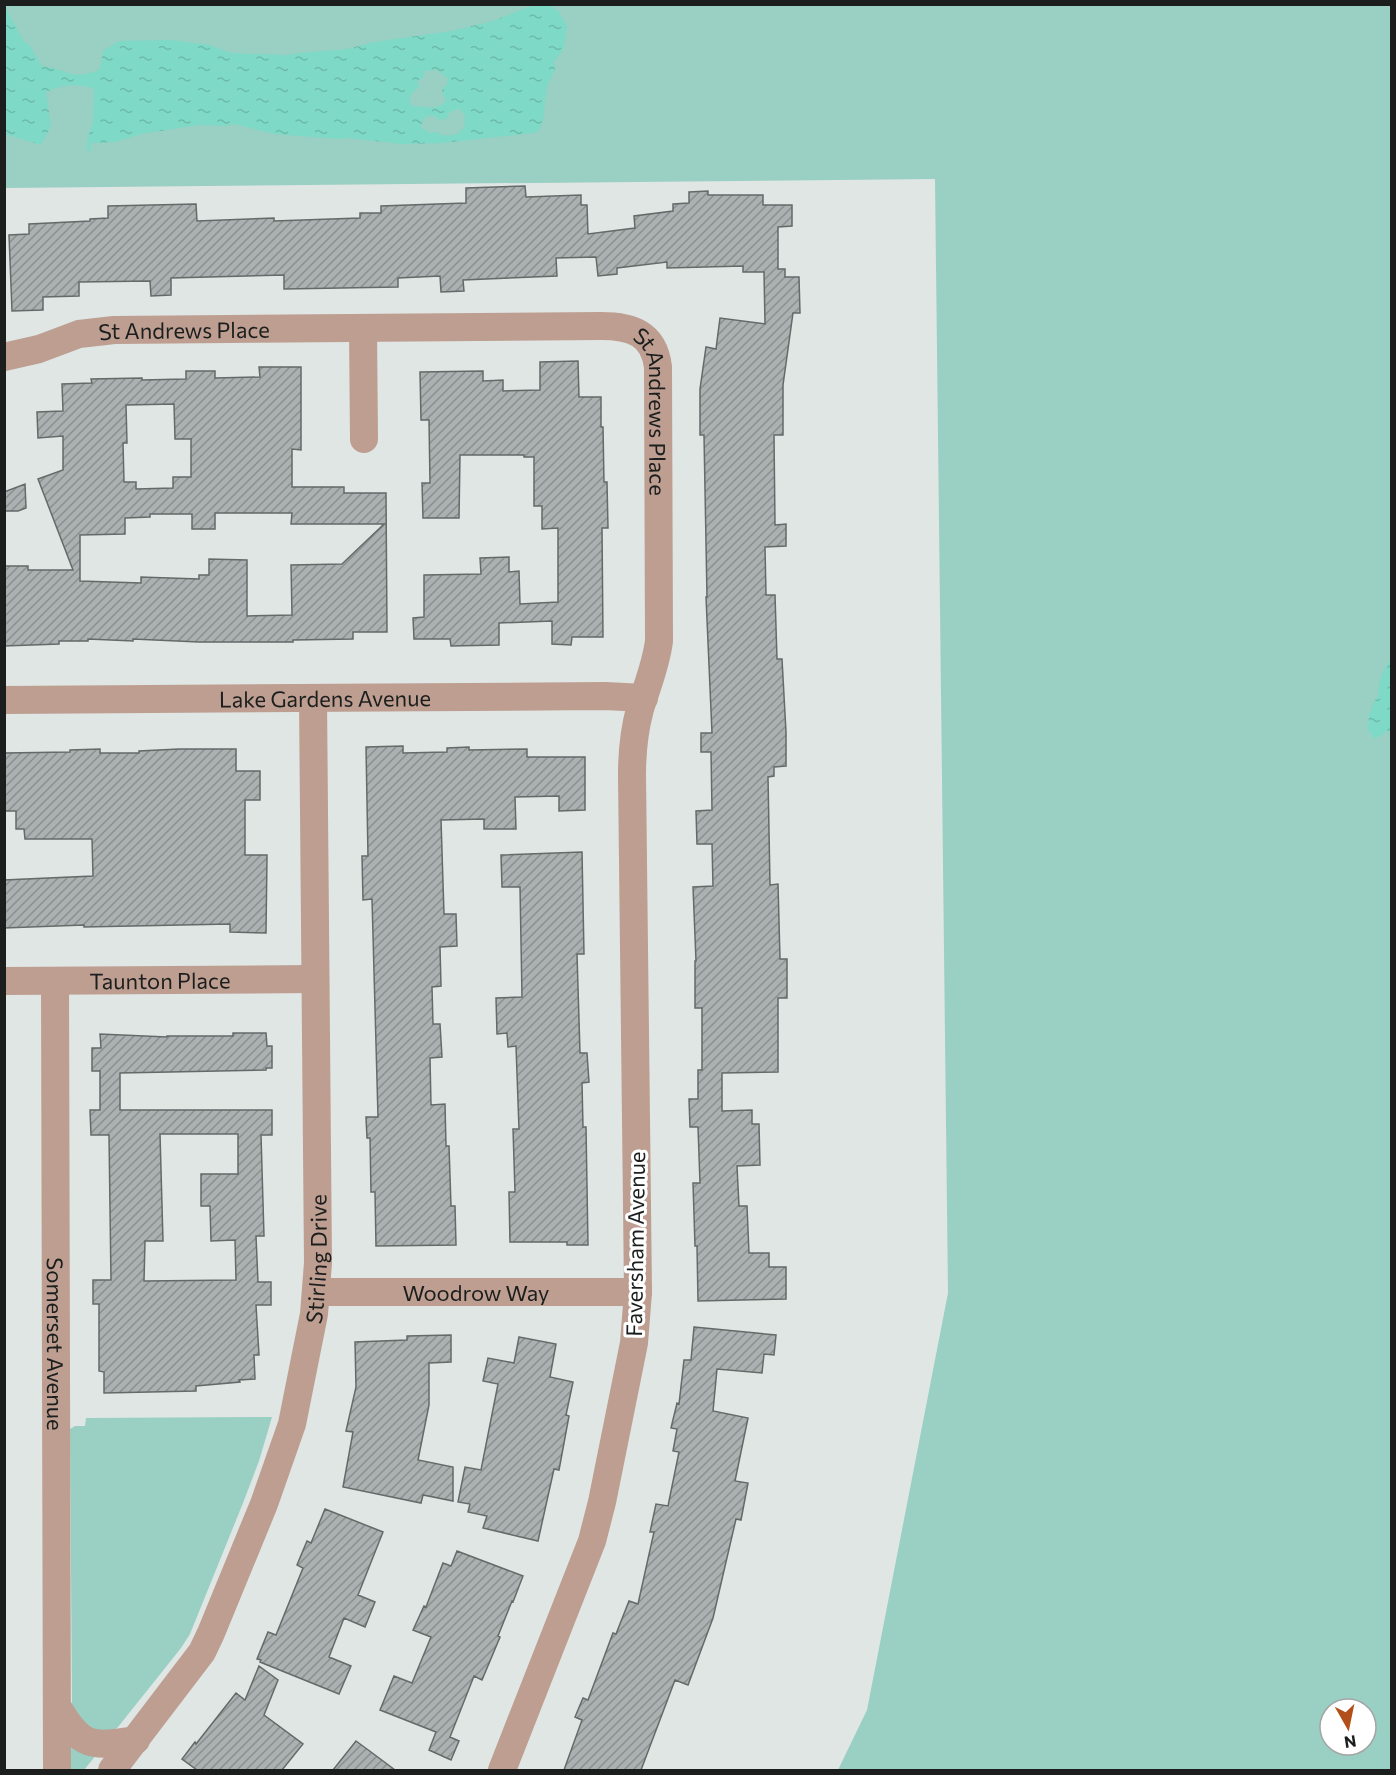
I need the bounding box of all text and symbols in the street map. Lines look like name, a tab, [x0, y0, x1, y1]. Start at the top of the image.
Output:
street label: St Andrews Place	[97, 315, 270, 345]
street label: St Andrews Place	[629, 321, 672, 496]
street label: Lake Gardens Avenue	[219, 684, 431, 712]
street label: Taunton Place	[89, 966, 231, 994]
street label: Faversham Avenue	[620, 1151, 650, 1337]
street label: Stirling Drive	[299, 1194, 332, 1326]
street label: Somerset Avenue	[42, 1257, 70, 1431]
street label: Woodrow Way	[403, 1279, 549, 1306]
north arrow	[1318, 1697, 1378, 1757]
text: N	[1343, 1732, 1358, 1753]

